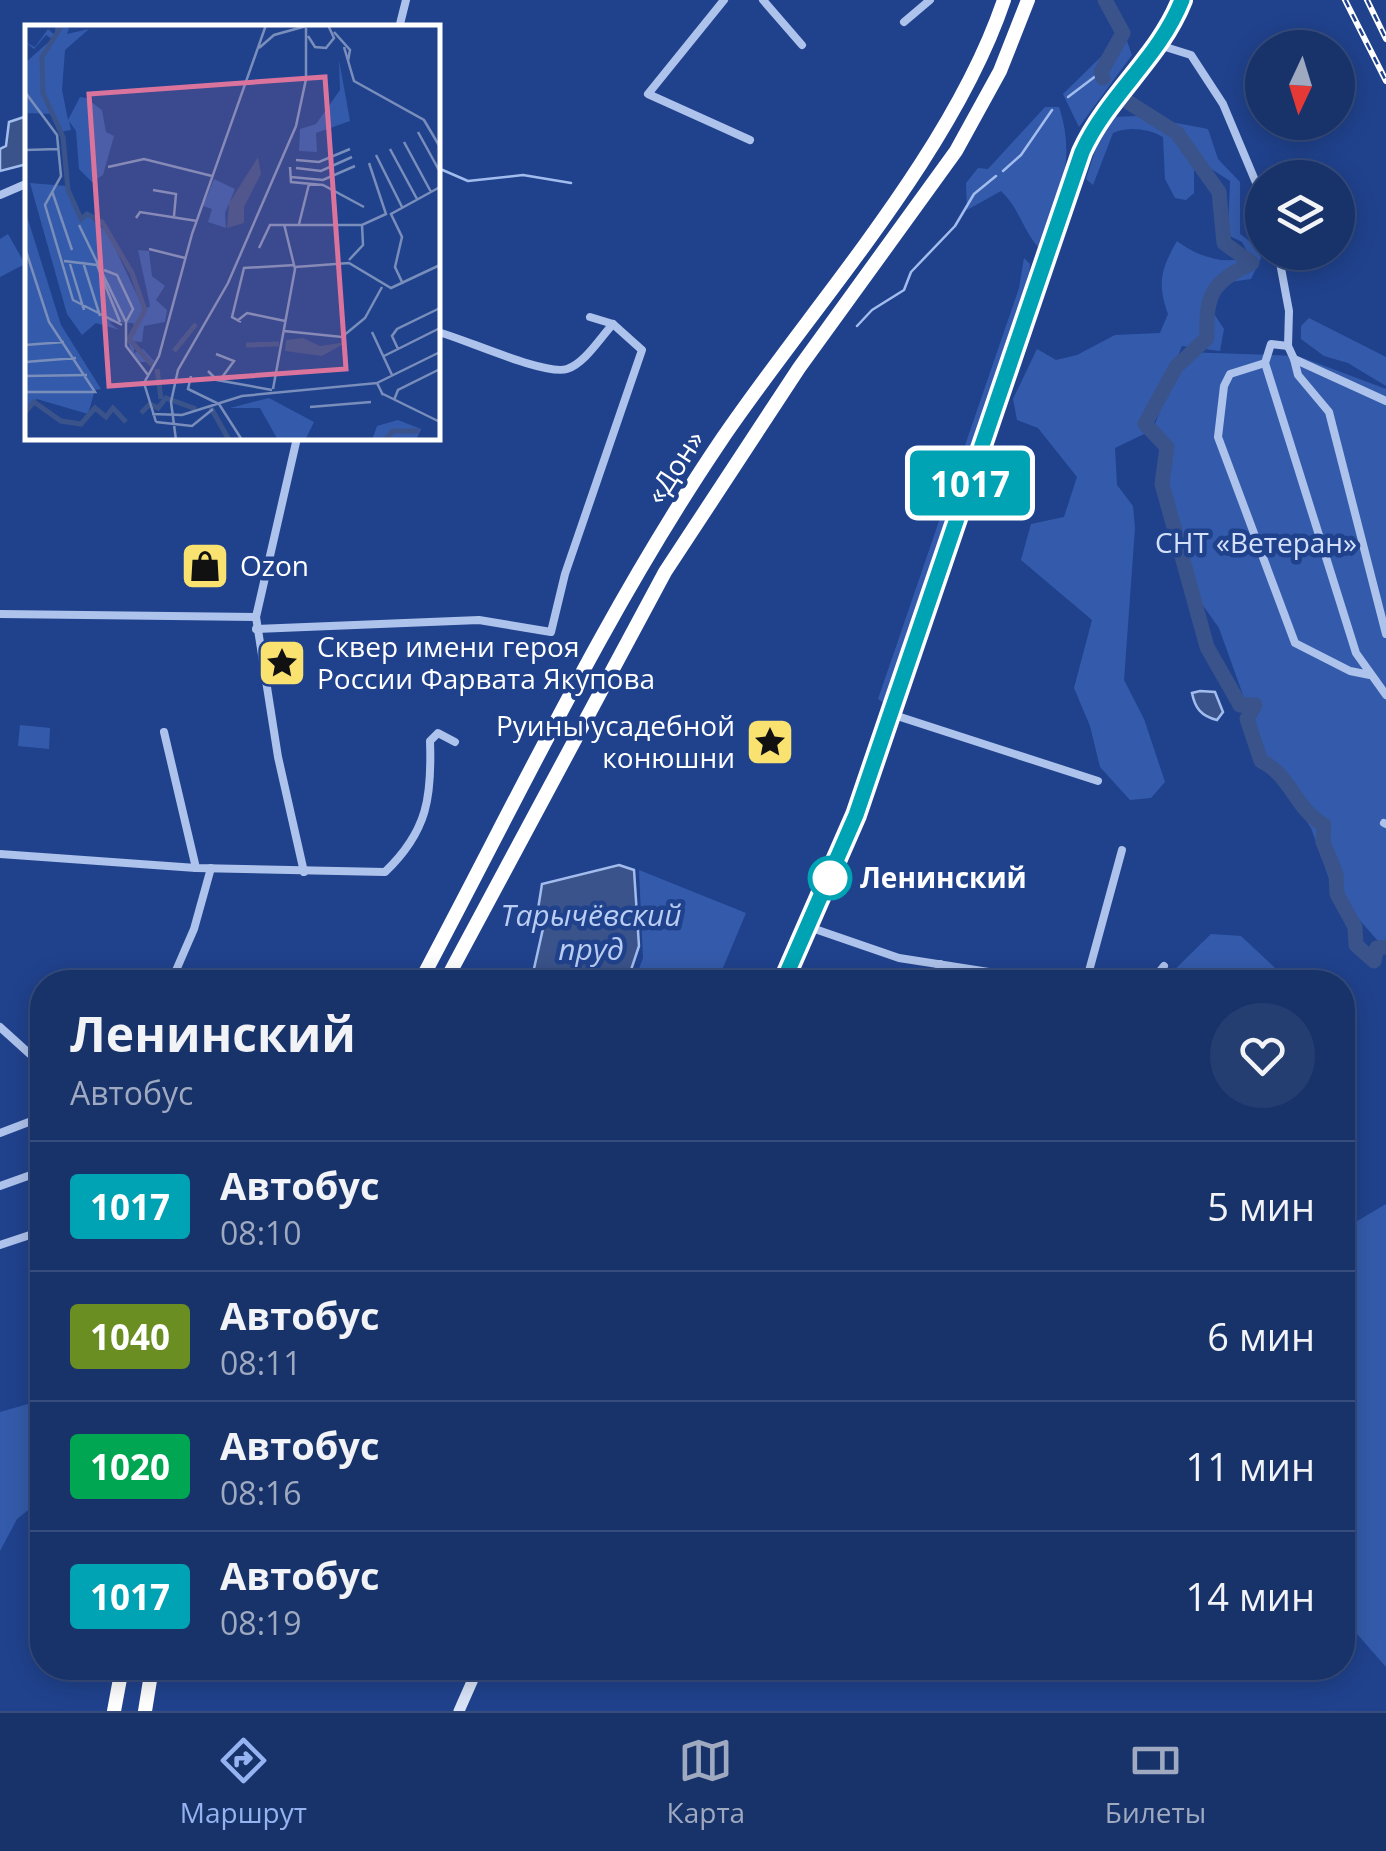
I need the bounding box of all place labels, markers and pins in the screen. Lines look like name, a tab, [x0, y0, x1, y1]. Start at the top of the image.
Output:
shop icon: Ozon	[179, 540, 231, 592]
place label: Ozon	[240, 546, 309, 584]
place label: Сквер имени героя России Фарвата Якупова	[317, 627, 655, 697]
place icon: Сквер имени героя России Фарвата Якупова	[256, 637, 308, 689]
place label: Руины усадебной конюшни	[496, 706, 735, 776]
place icon: Руины усадебной конюшни	[744, 716, 796, 768]
marker: Ленинский	[809, 857, 851, 899]
place label: Ленинский	[860, 858, 1027, 896]

